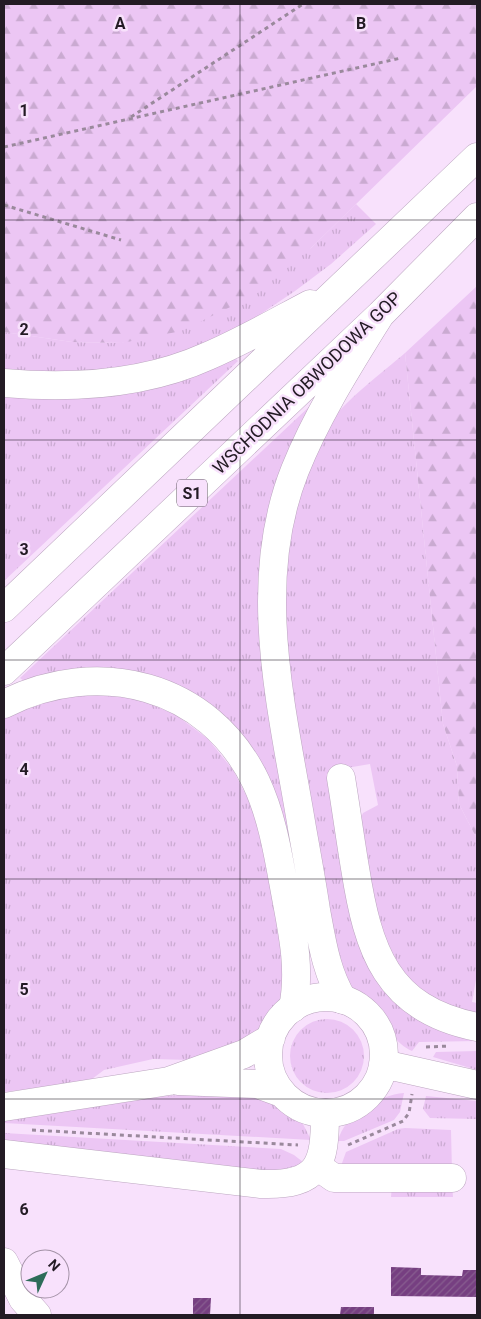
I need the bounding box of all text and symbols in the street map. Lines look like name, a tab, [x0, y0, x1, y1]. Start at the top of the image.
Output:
text: A	[115, 14, 126, 33]
text: B	[356, 14, 366, 33]
text: 1	[19, 101, 29, 120]
street label: WSCHODNIA OBWODOWA GOP	[208, 287, 405, 478]
text: 2	[19, 320, 29, 339]
road number: S1	[177, 479, 207, 506]
text: 3	[19, 540, 29, 559]
text: 4	[19, 760, 29, 779]
text: 5	[19, 980, 29, 999]
text: 6	[19, 1200, 29, 1219]
north arrow	[20, 1249, 70, 1299]
text: N	[45, 1256, 64, 1274]

